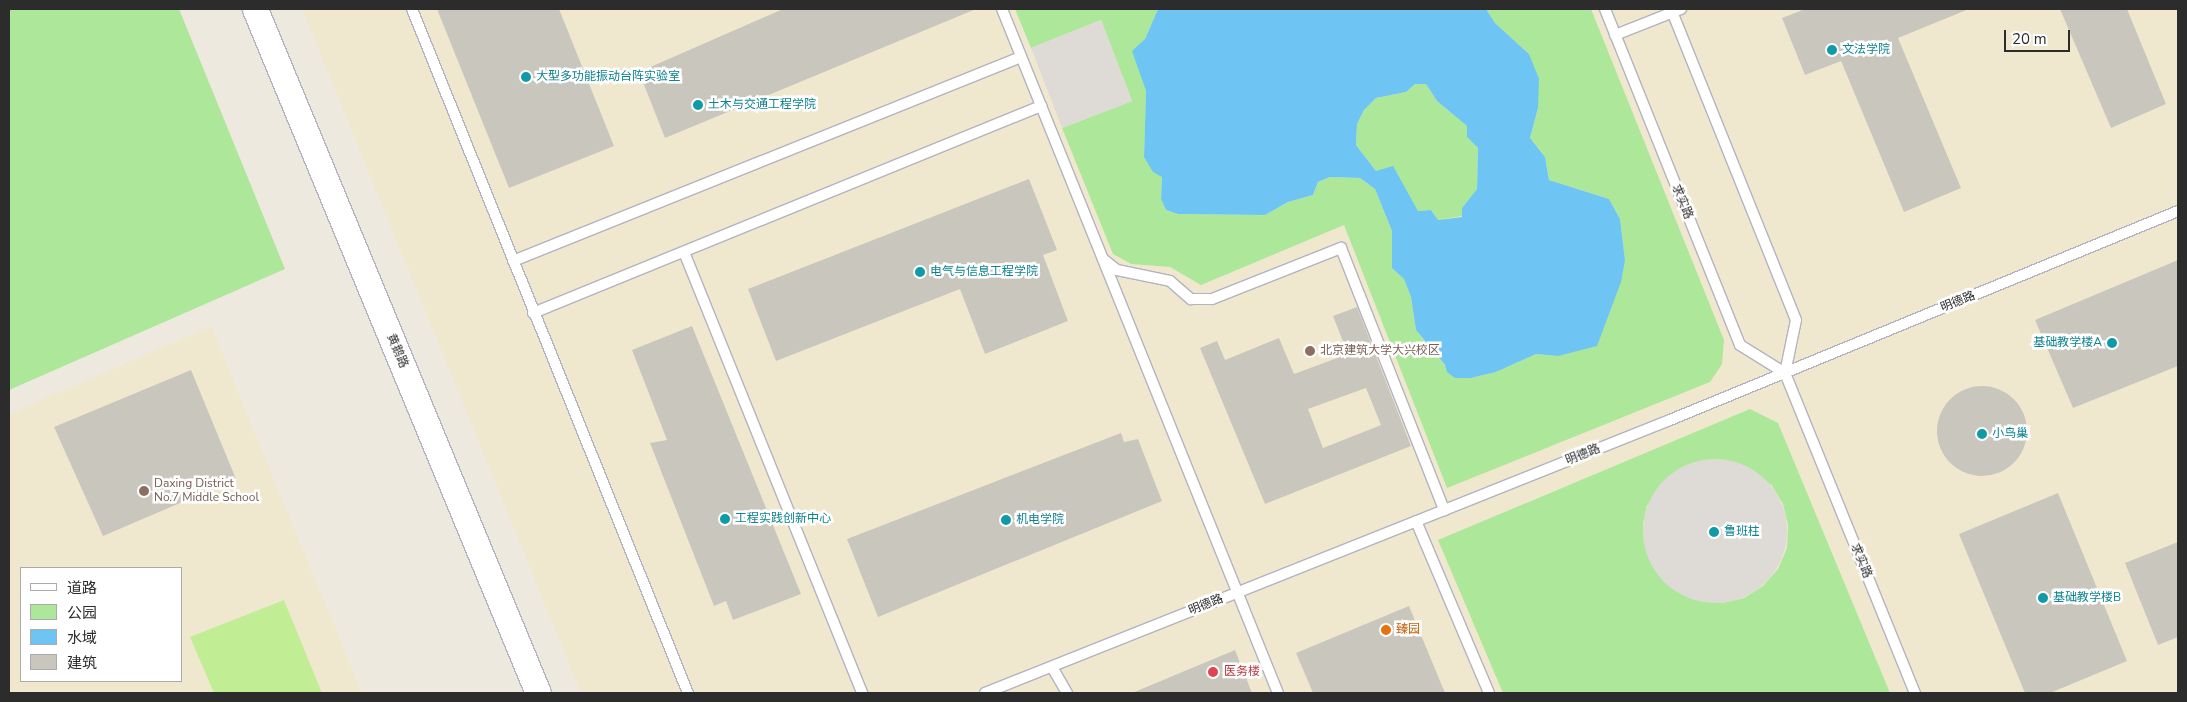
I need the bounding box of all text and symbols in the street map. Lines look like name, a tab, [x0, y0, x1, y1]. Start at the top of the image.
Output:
scale bar	[2007, 20, 2073, 52]
text: 20 m	[2012, 29, 2047, 49]
place label: 文法学院	[1842, 43, 1890, 57]
marker: 文法学院	[1826, 44, 1838, 56]
place label: 大型多功能振动台阵实验室	[536, 70, 680, 84]
marker: 大型多功能振动台阵实验室	[520, 71, 532, 83]
place label: 土木与交通工程学院	[708, 98, 816, 112]
marker: 土木与交通工程学院	[692, 99, 704, 111]
street label: 求实路	[1669, 183, 1695, 221]
place label: 电气与信息工程学院	[930, 265, 1038, 279]
marker: 电气与信息工程学院	[914, 266, 926, 278]
street label: 明德路	[1939, 289, 1977, 315]
street label: 黄鹅路	[383, 332, 411, 370]
place label: 基础教学楼A	[2033, 336, 2102, 350]
marker: 基础教学楼A	[2106, 337, 2118, 349]
place label: 北京建筑大学大兴校区	[1320, 344, 1440, 358]
marker: 北京建筑大学大兴校区	[1304, 345, 1316, 357]
place label: 小鸟巢	[1992, 427, 2028, 441]
marker: 小鸟巢	[1976, 428, 1988, 440]
street label: 明德路	[1564, 442, 1602, 468]
place label: Daxing District No.7 Middle School	[154, 477, 259, 505]
marker: Daxing District No.7 Middle School	[138, 485, 150, 497]
place label: 工程实践创新中心	[735, 512, 831, 526]
marker: 工程实践创新中心	[719, 513, 731, 525]
place label: 机电学院	[1016, 513, 1064, 527]
marker: 机电学院	[1000, 514, 1012, 526]
place label: 鲁班柱	[1724, 525, 1760, 539]
marker: 鲁班柱	[1708, 526, 1720, 538]
street label: 求实路	[1848, 542, 1874, 580]
legend	[20, 567, 182, 682]
text: 道路	[67, 578, 97, 598]
place label: 基础教学楼B	[2053, 591, 2121, 605]
street label: 明德路	[1187, 592, 1225, 618]
marker: 基础教学楼B	[2037, 592, 2049, 604]
text: 公园	[67, 603, 97, 623]
place label: 臻园	[1396, 623, 1420, 637]
marker: 臻园	[1380, 624, 1392, 636]
text: 水域	[67, 628, 97, 648]
text: 建筑	[67, 653, 97, 673]
marker: 医务楼	[1206, 665, 1220, 679]
place label: 医务楼	[1224, 665, 1260, 679]

